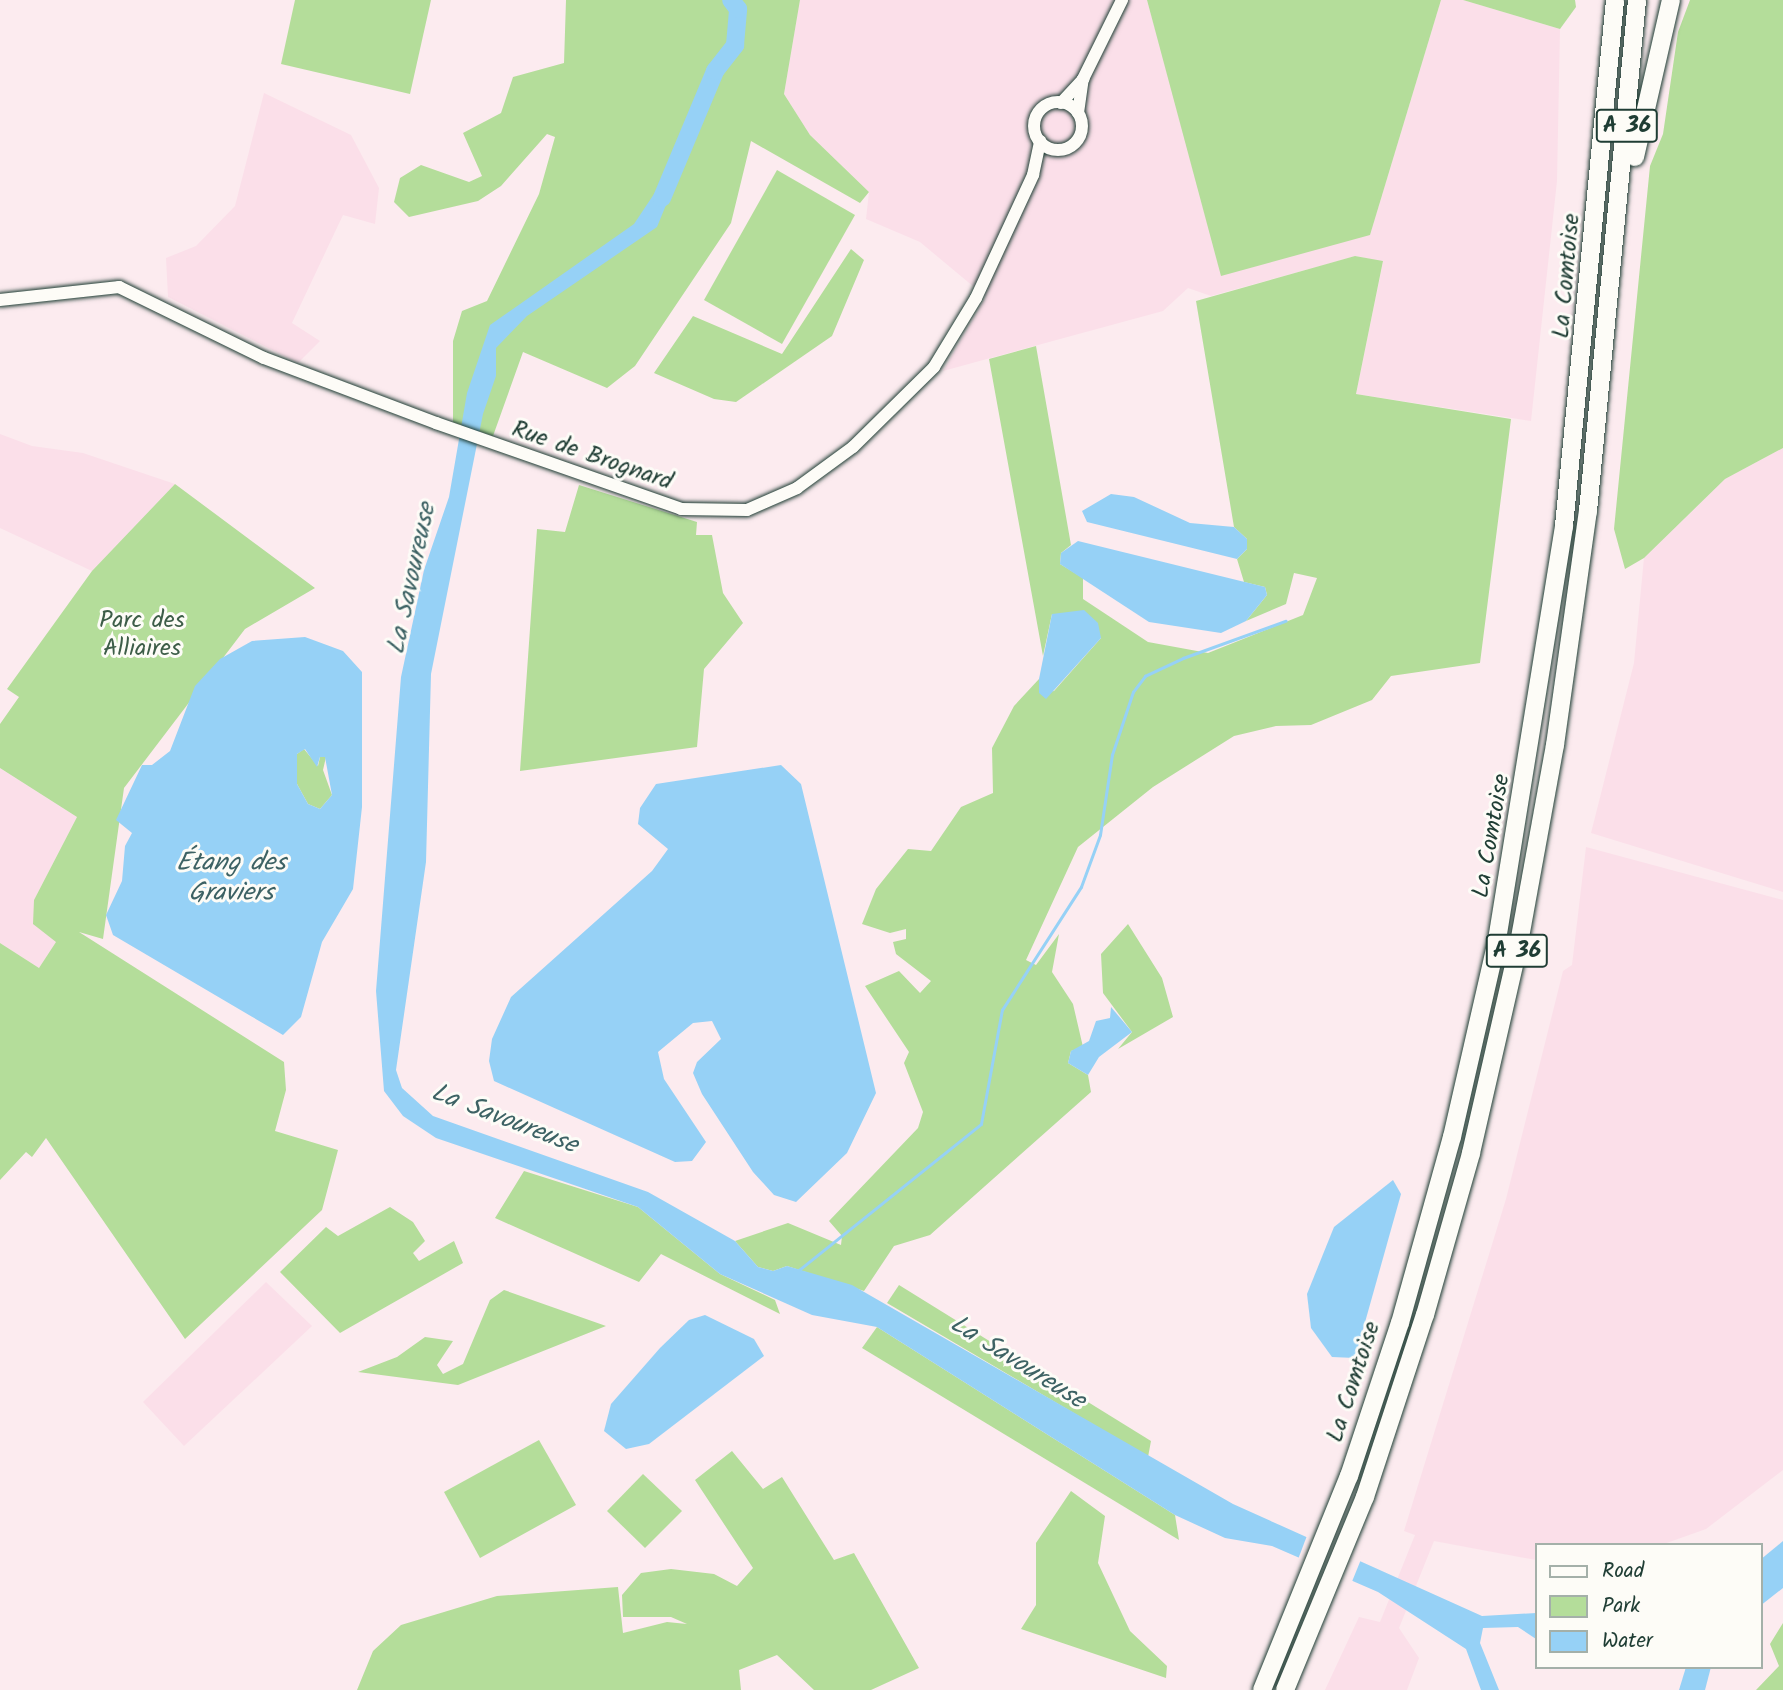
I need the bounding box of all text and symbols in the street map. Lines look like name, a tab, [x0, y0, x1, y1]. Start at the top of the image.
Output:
road number: A 36	[1596, 106, 1658, 146]
street label: La Comtoise	[1547, 212, 1587, 340]
street label: Rue de Brognard	[508, 415, 676, 497]
water label: La Savoureuse	[382, 501, 444, 657]
park label: Parc des Alliaires	[99, 607, 185, 663]
street label: La Comtoise	[1467, 772, 1517, 900]
water label: Étang des Graviers	[176, 848, 286, 910]
road number: A 36	[1486, 932, 1548, 970]
water label: La Savoureuse	[427, 1078, 581, 1162]
water label: La Savoureuse	[944, 1309, 1090, 1417]
street label: La Comtoise	[1321, 1318, 1387, 1446]
legend	[1534, 1543, 1762, 1669]
text: Road	[1602, 1555, 1644, 1588]
text: Park	[1602, 1590, 1640, 1623]
text: Water	[1602, 1625, 1653, 1658]

